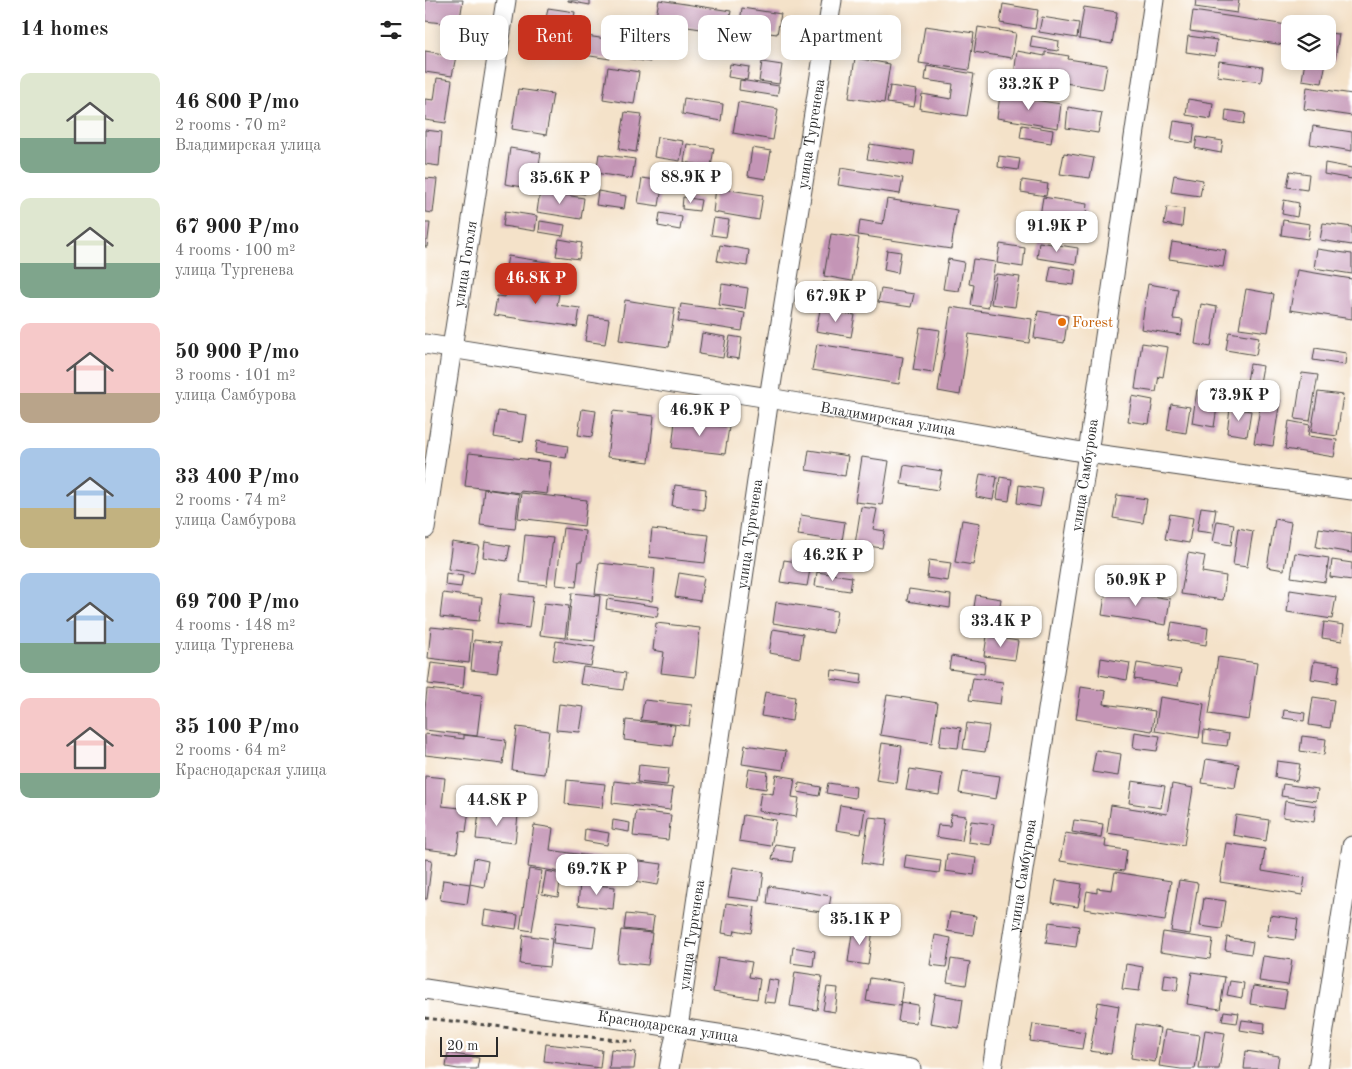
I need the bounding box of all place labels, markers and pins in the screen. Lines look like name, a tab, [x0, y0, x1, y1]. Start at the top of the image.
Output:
pin: 33.2K ₽	[983, 68, 1075, 111]
pin: 35.6K ₽	[514, 162, 606, 205]
pin: 88.9K ₽	[645, 162, 737, 204]
pin: 91.9K ₽	[1011, 210, 1103, 253]
pin: 46.8K ₽	[490, 262, 582, 305]
pin: 67.9K ₽	[790, 280, 882, 323]
marker: Forest	[1056, 316, 1068, 328]
place label: Forest	[1072, 316, 1113, 331]
pin: 73.9K ₽	[1193, 380, 1285, 422]
pin: 46.9K ₽	[654, 394, 746, 437]
pin: 46.2K ₽	[787, 540, 879, 582]
pin: 50.9K ₽	[1090, 564, 1182, 607]
pin: 33.4K ₽	[955, 606, 1047, 648]
pin: 44.8K ₽	[451, 784, 543, 827]
pin: 69.7K ₽	[551, 854, 643, 896]
pin: 35.1K ₽	[814, 904, 906, 946]

